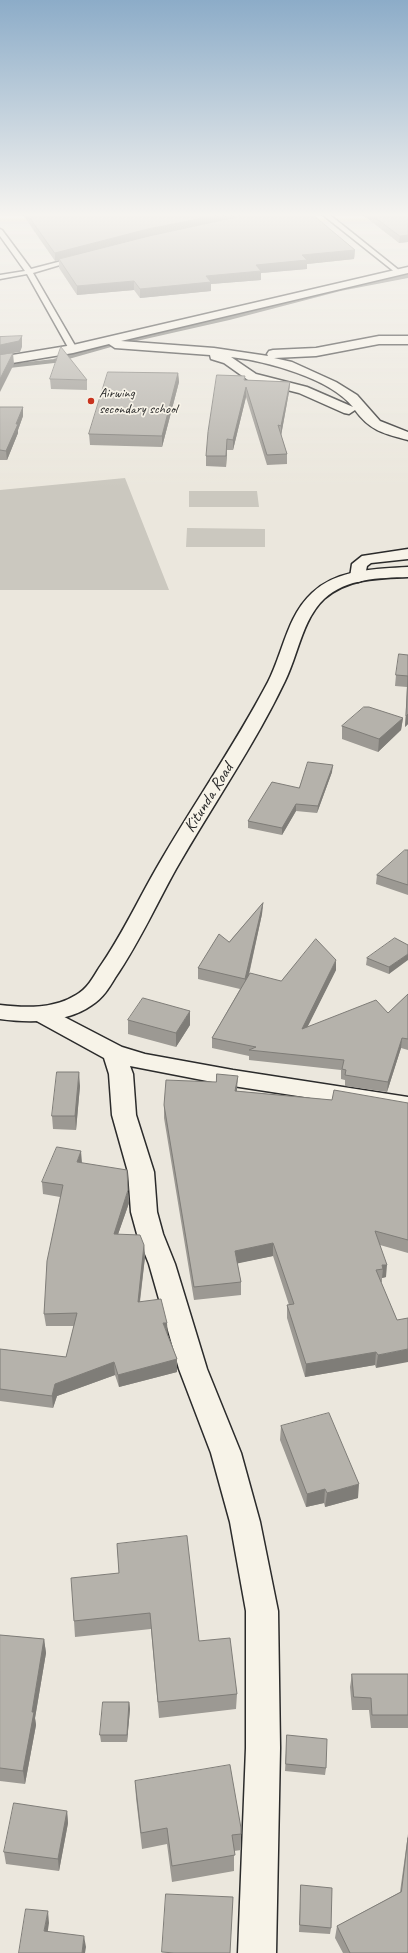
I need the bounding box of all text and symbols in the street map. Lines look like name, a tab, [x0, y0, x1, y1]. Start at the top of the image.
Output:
place label: Airwing secondary school	[99, 385, 177, 418]
marker: Airwing secondary school	[86, 396, 96, 406]
street label: Kitunda Road	[180, 760, 238, 836]

